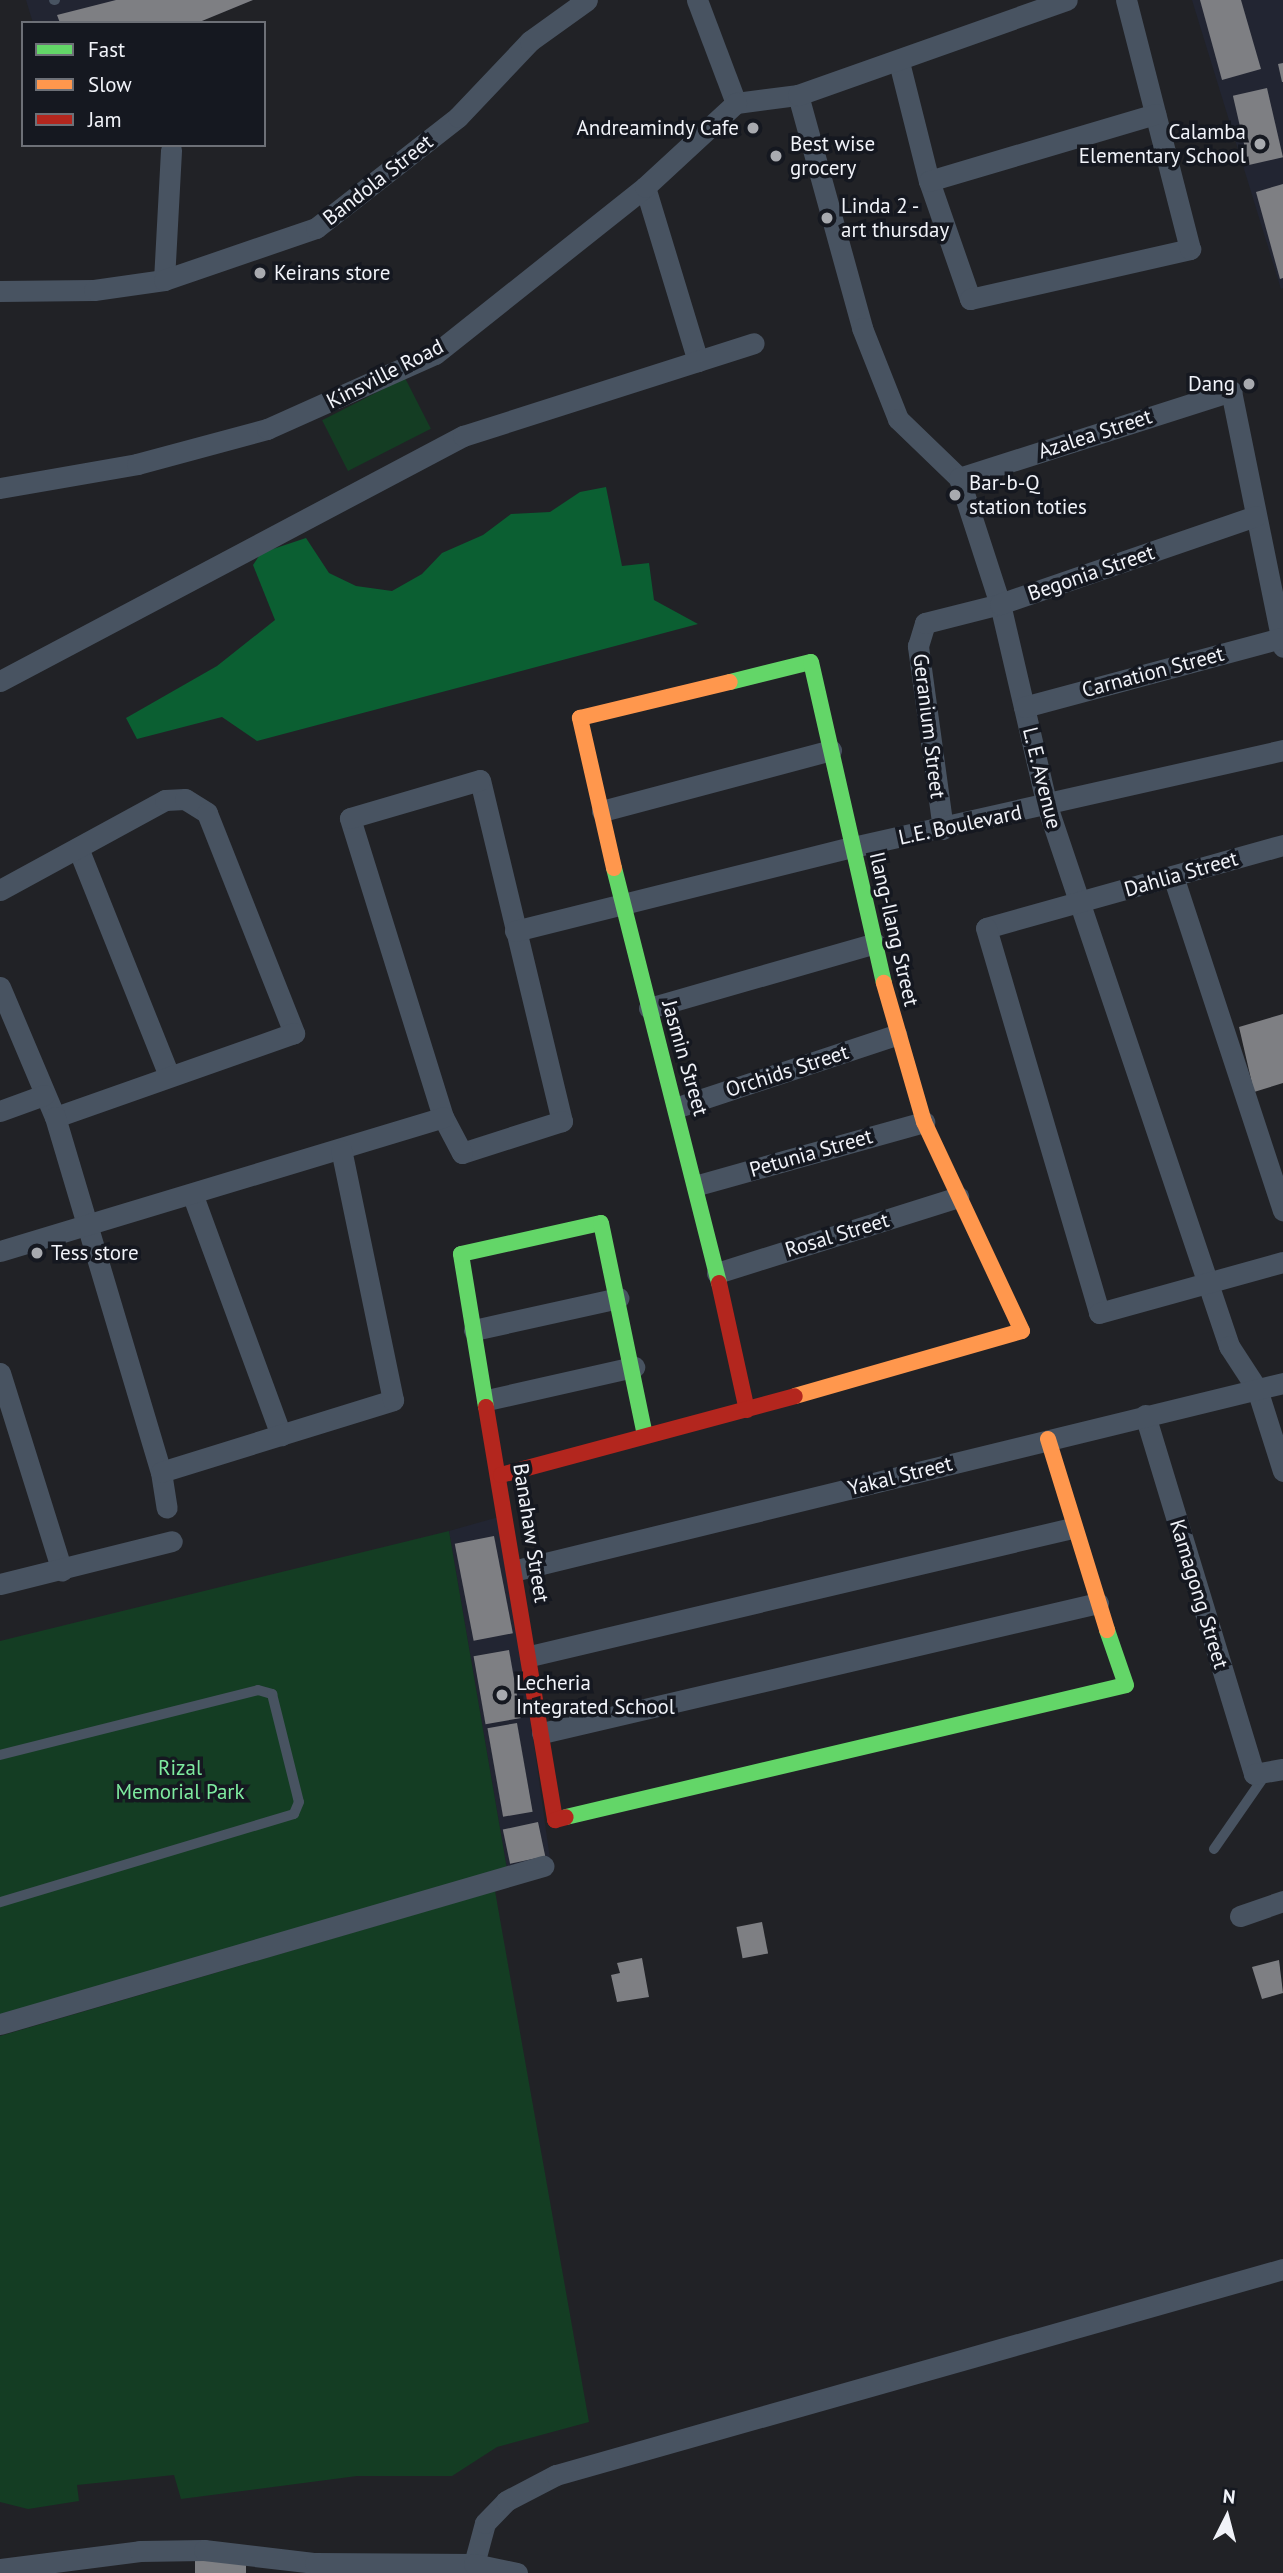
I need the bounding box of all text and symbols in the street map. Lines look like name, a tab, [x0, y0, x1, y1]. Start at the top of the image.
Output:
legend	[21, 21, 266, 147]
text: Fast	[88, 36, 125, 63]
text: Slow	[88, 71, 132, 98]
text: Jam	[88, 106, 122, 133]
place label: Andreamindy Cafe	[576, 115, 739, 141]
place label: Calamba Elementary School	[1078, 119, 1246, 169]
marker: Andreamindy Cafe	[745, 120, 761, 136]
street label: Bandola Street	[318, 129, 438, 231]
place label: Best wise grocery	[790, 131, 875, 181]
marker: Calamba Elementary School	[1252, 136, 1268, 152]
marker: Best wise grocery	[768, 148, 784, 164]
place label: Linda 2 - art thursday	[841, 193, 949, 243]
marker: Linda 2 - art thursday	[819, 210, 835, 226]
place label: Keirans store	[274, 260, 390, 286]
marker: Keirans store	[252, 265, 268, 281]
street label: Kinsville Road	[322, 334, 448, 414]
place label: Dang	[1188, 371, 1235, 397]
marker: Dang	[1241, 376, 1257, 392]
street label: Azalea Street	[1035, 404, 1155, 464]
place label: Bar-b-Q station toties	[969, 470, 1087, 520]
marker: Bar-b-Q station toties	[947, 487, 963, 503]
street label: Begonia Street	[1024, 540, 1158, 606]
street label: Carnation Street	[1079, 641, 1227, 703]
street label: Geranium Street	[908, 652, 950, 800]
street label: L. E. Avenue	[1017, 723, 1067, 833]
street label: L.E. Boulevard	[895, 799, 1025, 851]
street label: Dahlia Street	[1121, 846, 1241, 902]
street label: Ilang-Ilang Street	[864, 849, 924, 1009]
street label: Jasmin Street	[657, 997, 713, 1119]
street label: Orchids Street	[722, 1039, 852, 1103]
street label: Petunia Street	[747, 1123, 875, 1183]
street label: Rosal Street	[782, 1207, 892, 1263]
place label: Tess store	[51, 1240, 139, 1266]
marker: Tess store	[29, 1245, 45, 1261]
street label: Yakal Street	[845, 1451, 955, 1501]
street label: Banahaw Street	[508, 1461, 554, 1605]
street label: Kamagong Street	[1164, 1516, 1234, 1672]
place label: Lecheria Integrated School	[516, 1670, 675, 1720]
marker: Lecheria Integrated School	[494, 1687, 510, 1703]
park label: Rizal Memorial Park	[115, 1755, 245, 1805]
north arrow	[1192, 2482, 1262, 2552]
text: N	[1222, 2484, 1237, 2509]

